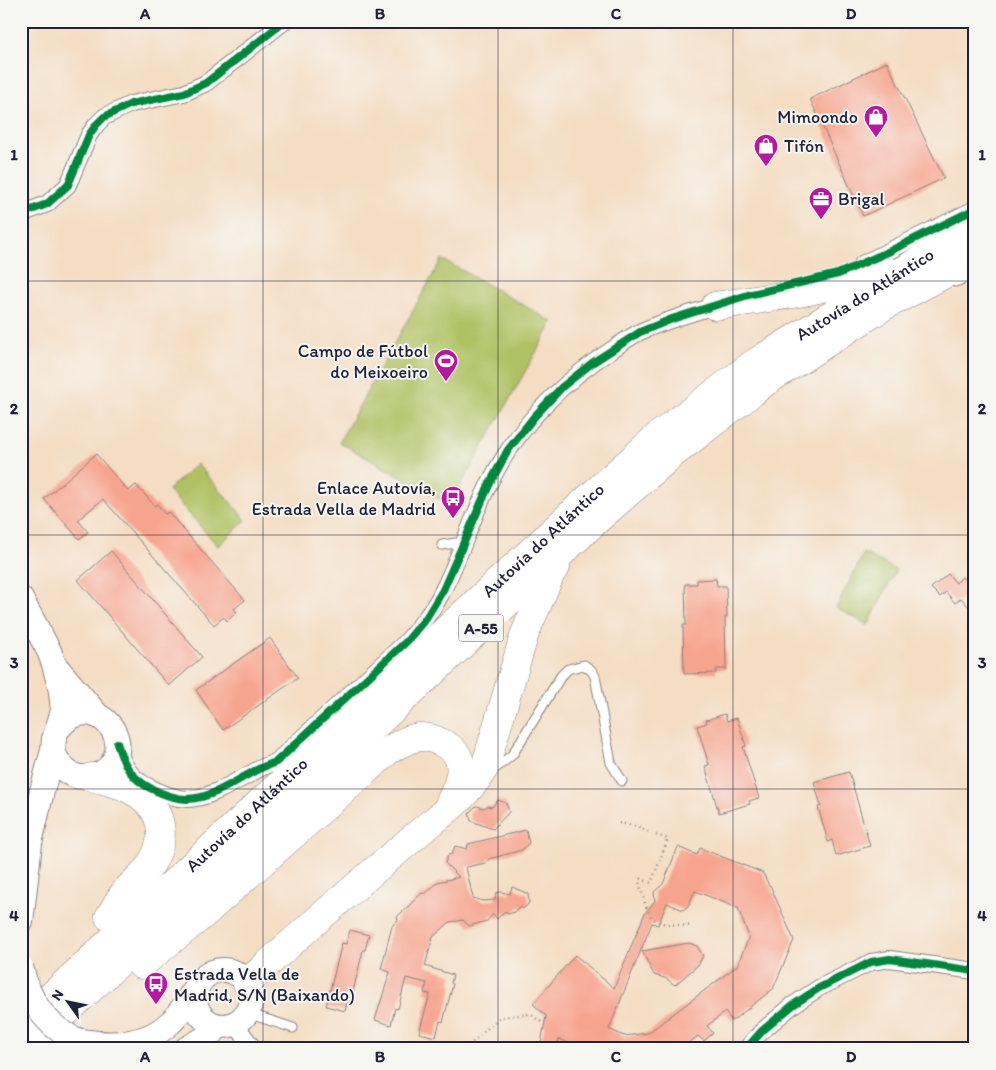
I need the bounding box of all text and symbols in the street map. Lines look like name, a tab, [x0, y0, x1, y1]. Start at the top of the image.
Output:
text: A	[139, 4, 151, 23]
text: B	[375, 4, 386, 23]
text: C	[611, 4, 622, 23]
text: D	[846, 4, 857, 23]
shop icon: Mimoondo	[863, 104, 889, 138]
place label: Mimoondo	[777, 106, 858, 128]
shop icon: Tifón	[753, 133, 779, 167]
place label: Tifón	[784, 135, 824, 157]
text: 1	[10, 145, 18, 164]
text: 1	[978, 145, 986, 164]
office icon: Brigal	[808, 186, 834, 220]
place label: Brigal	[838, 188, 884, 210]
street label: Autovía do Atlántico	[792, 243, 938, 346]
place label: Campo de Fútbol do Meixoeiro	[298, 340, 428, 383]
sports icon: Campo de Fútbol do Meixoeiro	[433, 348, 459, 382]
text: 2	[10, 399, 19, 418]
text: 2	[978, 399, 987, 418]
place label: Enlace Autovía, Estrada Vella de Madrid	[252, 477, 436, 520]
street label: Autovía do Atlántico	[478, 478, 609, 602]
bus stop icon: Enlace Autovía, Estrada Vella de Madrid	[440, 485, 466, 519]
road number: A-55	[458, 614, 504, 641]
text: 3	[10, 653, 19, 672]
text: 3	[978, 653, 987, 672]
street label: Autovía do Atlántico	[181, 753, 312, 877]
text: 4	[9, 906, 19, 925]
text: 4	[977, 906, 987, 925]
place label: Estrada Vella de Madrid, S/N (Baixando)	[174, 963, 355, 1006]
bus stop icon: Estrada Vella de Madrid, S/N (Baixando)	[143, 971, 169, 1005]
north arrow	[42, 978, 92, 1028]
text: N	[48, 987, 67, 1004]
text: A	[139, 1047, 151, 1066]
text: B	[375, 1047, 386, 1066]
text: C	[611, 1047, 622, 1066]
text: D	[846, 1047, 857, 1066]

